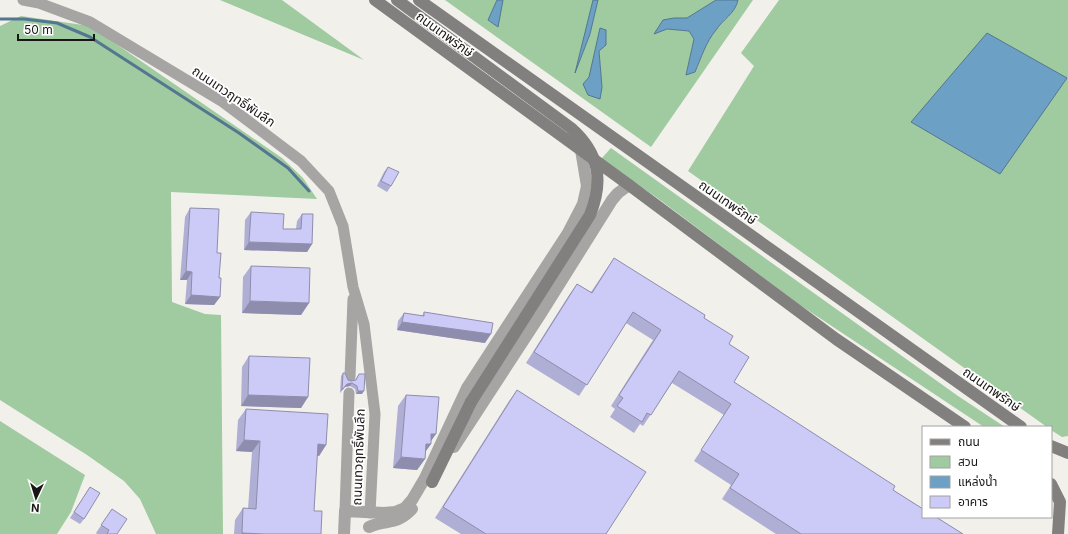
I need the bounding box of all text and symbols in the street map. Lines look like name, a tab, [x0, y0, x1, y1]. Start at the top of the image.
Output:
street label: ถนนเทพรักษ์	[413, 8, 477, 60]
scale bar	[18, 16, 94, 42]
text: 50 m	[24, 22, 53, 37]
street label: ถนนเทวฤทธิ์พันลึก	[189, 62, 279, 130]
street label: ถนนเทพรักษ์	[696, 176, 760, 228]
street label: ถนนเทพรักษ์	[960, 363, 1024, 415]
street label: ถนนเทวฤทธิ์พันลึก	[348, 408, 368, 506]
legend	[922, 426, 1052, 518]
text: ถนน	[958, 434, 980, 449]
text: สวน	[958, 454, 978, 469]
text: แหล่งน้ำ	[958, 473, 997, 489]
north arrow	[16, 478, 56, 518]
text: อาคาร	[958, 494, 988, 509]
text: N	[31, 501, 40, 515]

